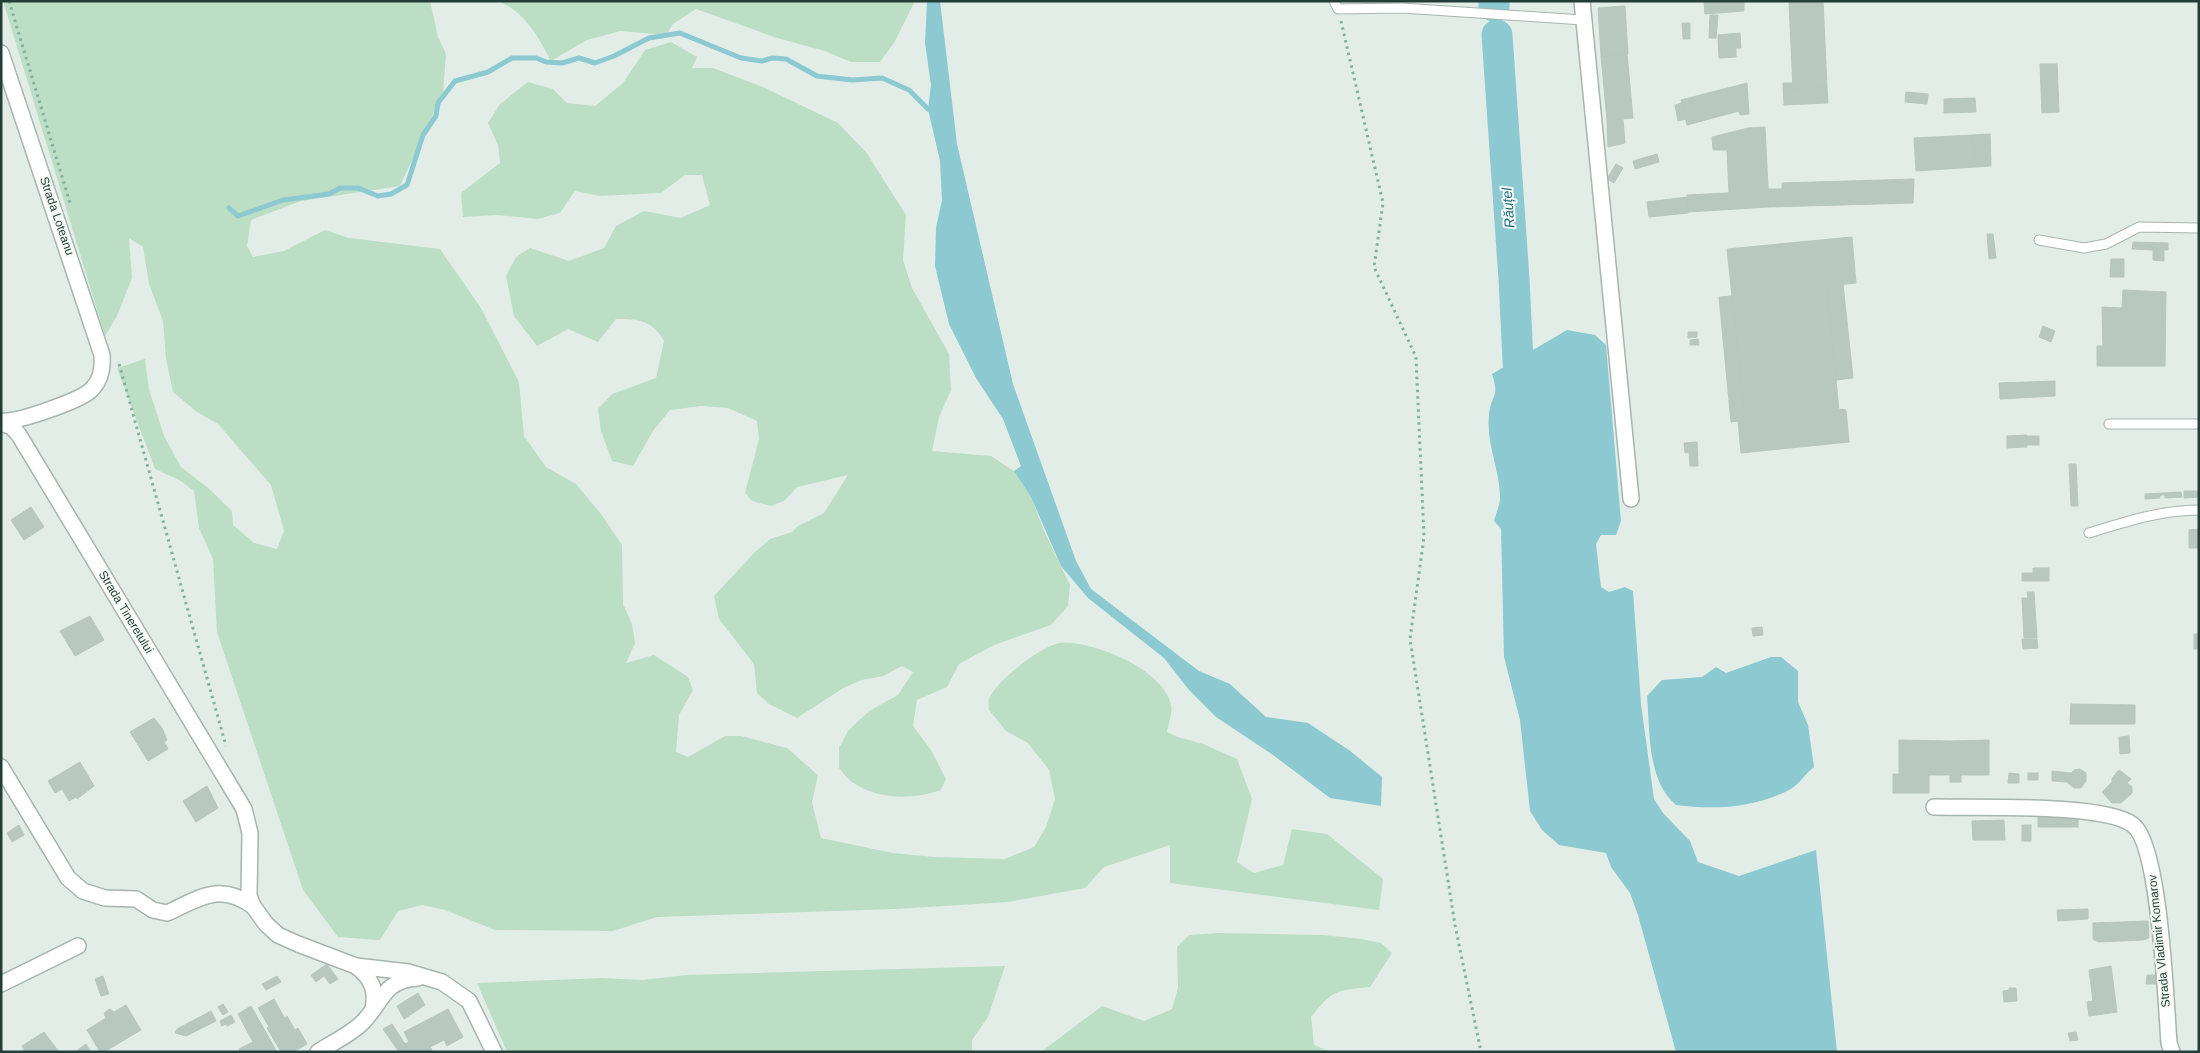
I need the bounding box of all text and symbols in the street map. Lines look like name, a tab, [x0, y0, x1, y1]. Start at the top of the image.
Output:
street label: Strada Loteanu	[37, 175, 77, 257]
water label: Răuțel	[1499, 186, 1517, 229]
street label: Strada Tineretului	[96, 568, 156, 656]
street label: Strada Vladimir Komarov	[2145, 874, 2173, 1008]

